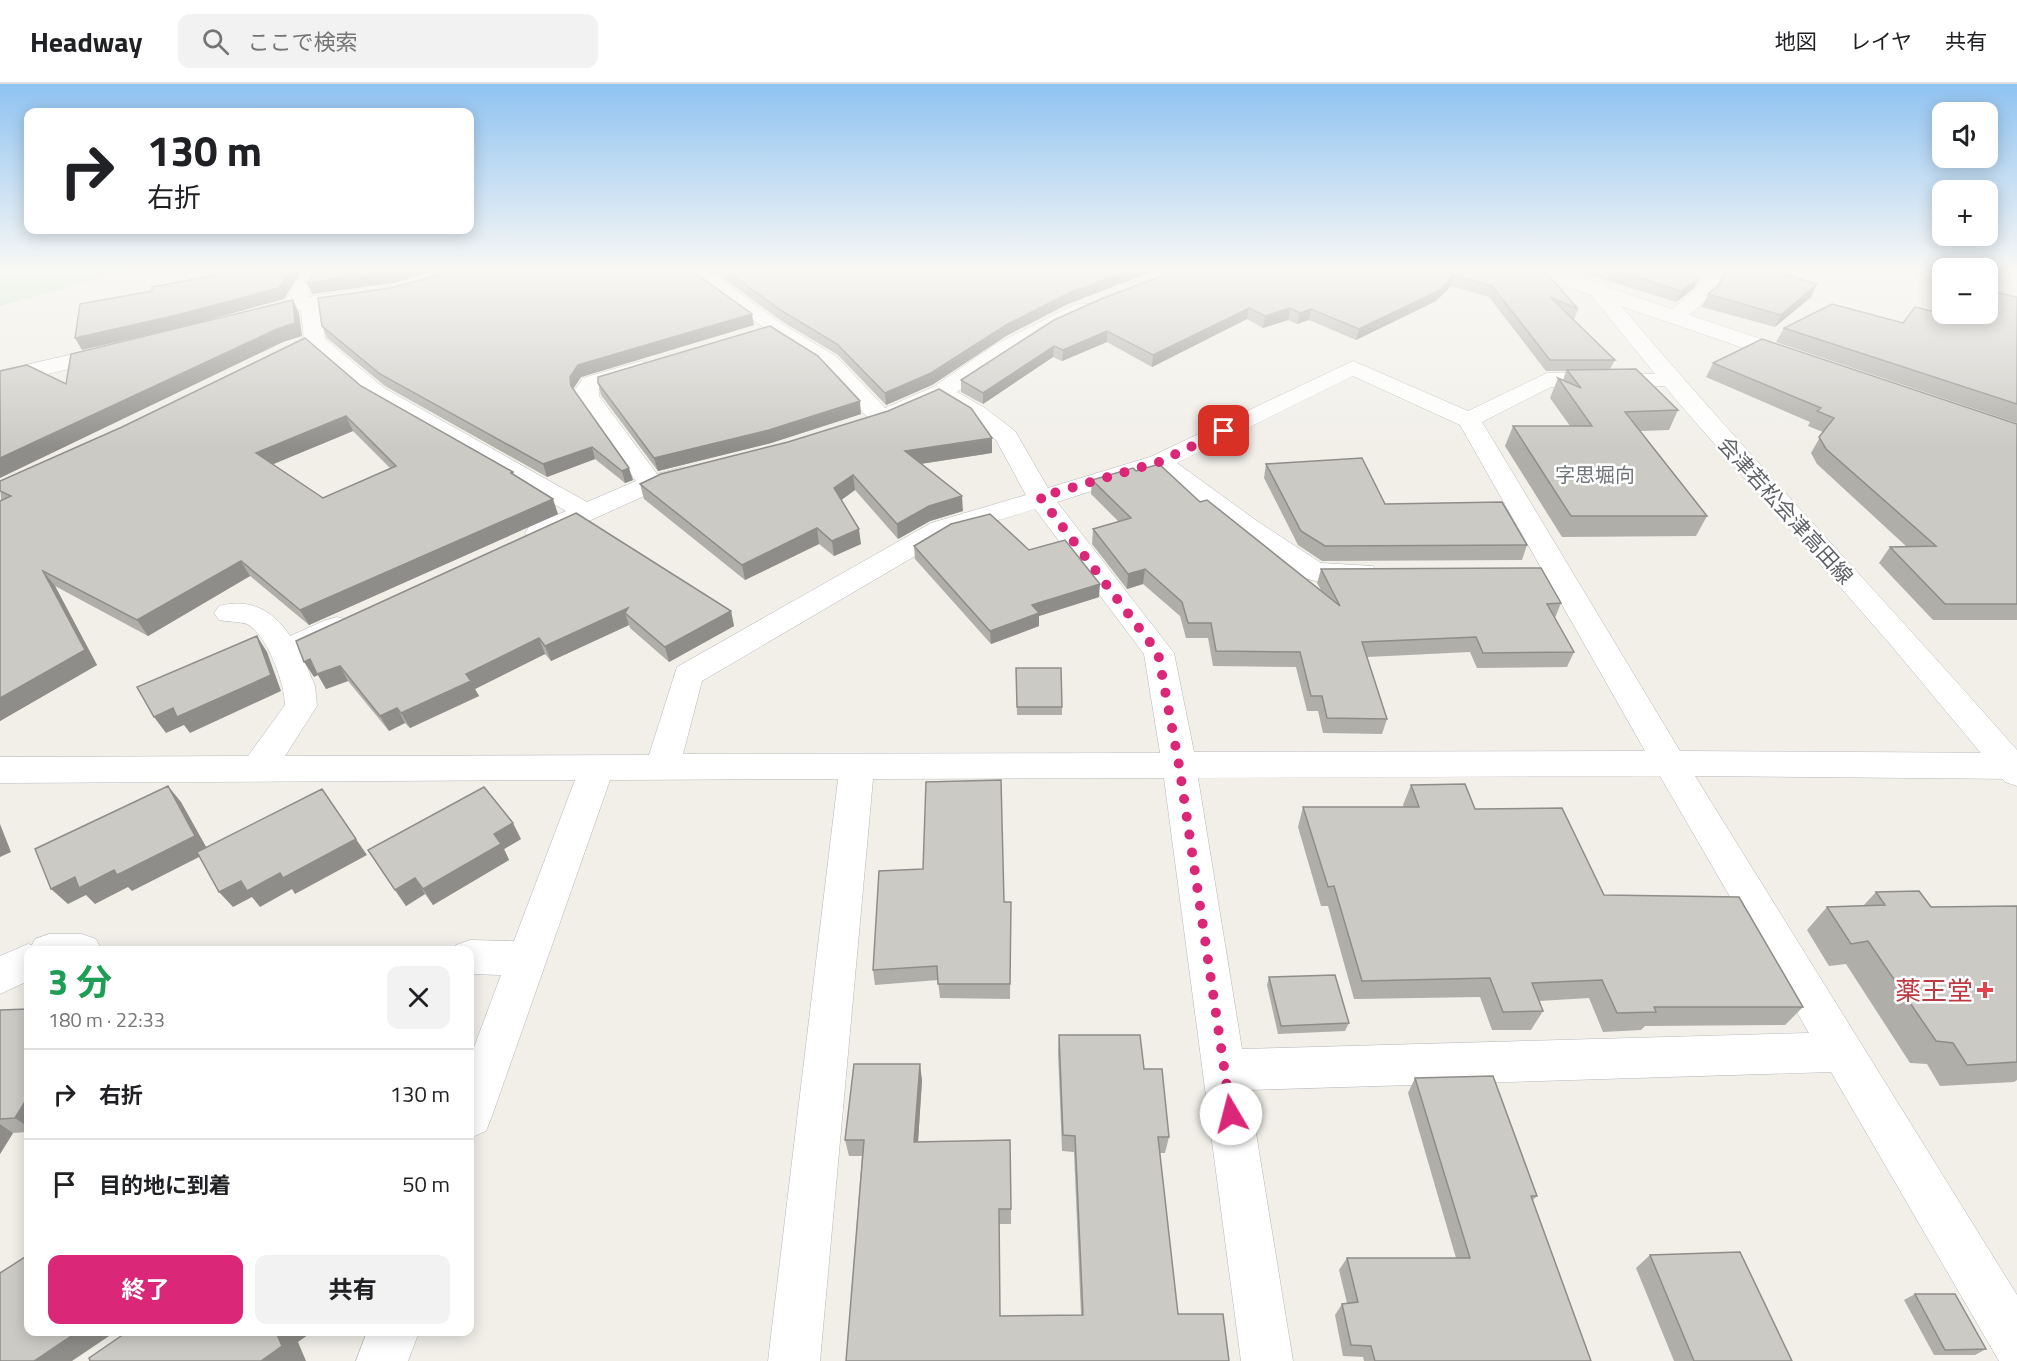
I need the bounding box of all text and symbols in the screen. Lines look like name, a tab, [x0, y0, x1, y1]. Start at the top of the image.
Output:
search box	[178, 14, 598, 68]
text: Headway	[30, 20, 142, 63]
icon: search	[199, 25, 232, 58]
text: ここで検索	[247, 25, 358, 59]
text: 地図	[1775, 25, 1817, 57]
text: レイヤ	[1850, 25, 1912, 57]
text: 共有	[1945, 25, 1987, 57]
map controls	[1932, 102, 1998, 324]
button: sound	[1932, 102, 1998, 168]
text: 130 m	[147, 118, 262, 182]
icon: right	[48, 132, 126, 210]
text: 右折	[147, 176, 201, 217]
button: +	[1932, 180, 1998, 246]
button: −	[1932, 258, 1998, 324]
pin	[1198, 405, 1249, 456]
icon: arrive	[1207, 414, 1240, 447]
street label: 会津若松会津高田線	[1711, 429, 1861, 591]
district label: 字思堀向	[1555, 459, 1635, 490]
text: 3 分	[48, 954, 112, 1009]
button: close	[387, 966, 450, 1029]
place label: 薬王堂	[1895, 971, 1973, 1010]
marker: 薬王堂	[1978, 983, 1992, 997]
text: 180 m · 22:33	[48, 1004, 165, 1035]
text: 130 m	[390, 1077, 450, 1111]
icon: right	[48, 1078, 81, 1111]
text: 右折	[99, 1078, 143, 1112]
position arrow	[1199, 1082, 1263, 1146]
text: 50 m	[402, 1167, 450, 1201]
icon: arrive	[48, 1168, 81, 1201]
text: 目的地に到着	[99, 1168, 231, 1202]
button: 終了	[48, 1255, 243, 1324]
button: 共有	[255, 1255, 450, 1324]

